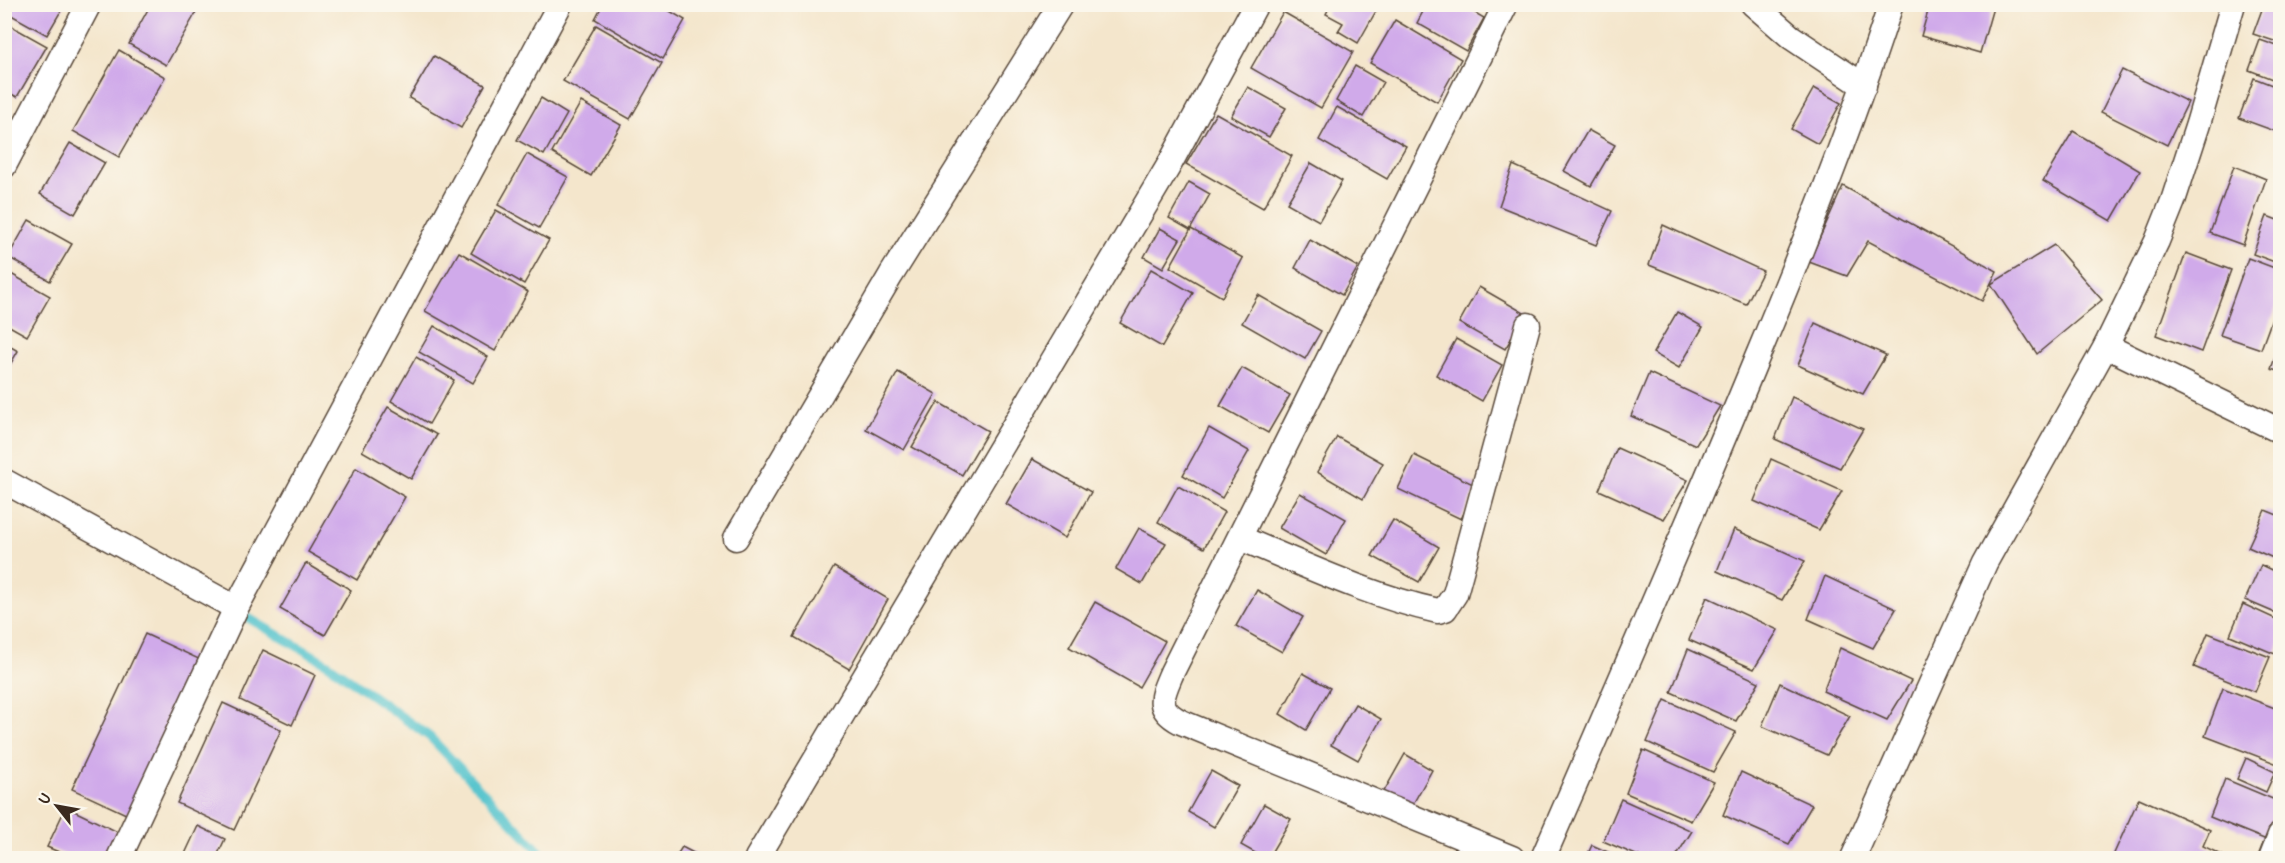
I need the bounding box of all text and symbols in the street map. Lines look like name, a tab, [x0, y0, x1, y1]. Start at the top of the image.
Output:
north arrow	[27, 776, 87, 836]
text: U	[32, 789, 56, 808]

